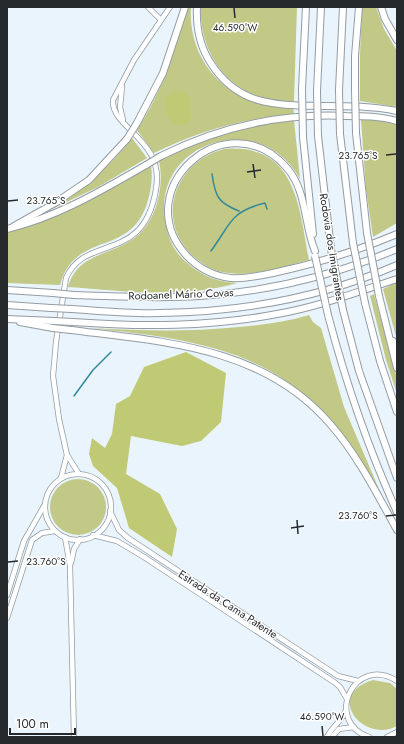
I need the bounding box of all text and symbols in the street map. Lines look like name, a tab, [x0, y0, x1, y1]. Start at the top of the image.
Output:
text: 46.590°W	[213, 20, 257, 35]
text: 23.765°S	[339, 148, 378, 163]
street label: Rodovia dos Imigrantes	[316, 192, 348, 302]
text: 23.765°S	[27, 193, 66, 208]
street label: Rodoanel Mário Covas	[128, 284, 234, 304]
text: 23.760°S	[338, 508, 378, 523]
text: 23.760°S	[26, 554, 66, 569]
street label: Estrada da Cama Patente	[175, 566, 281, 642]
text: 46.590°W	[300, 709, 344, 724]
scale bar	[10, 710, 75, 736]
text: 100 m	[16, 715, 49, 733]

